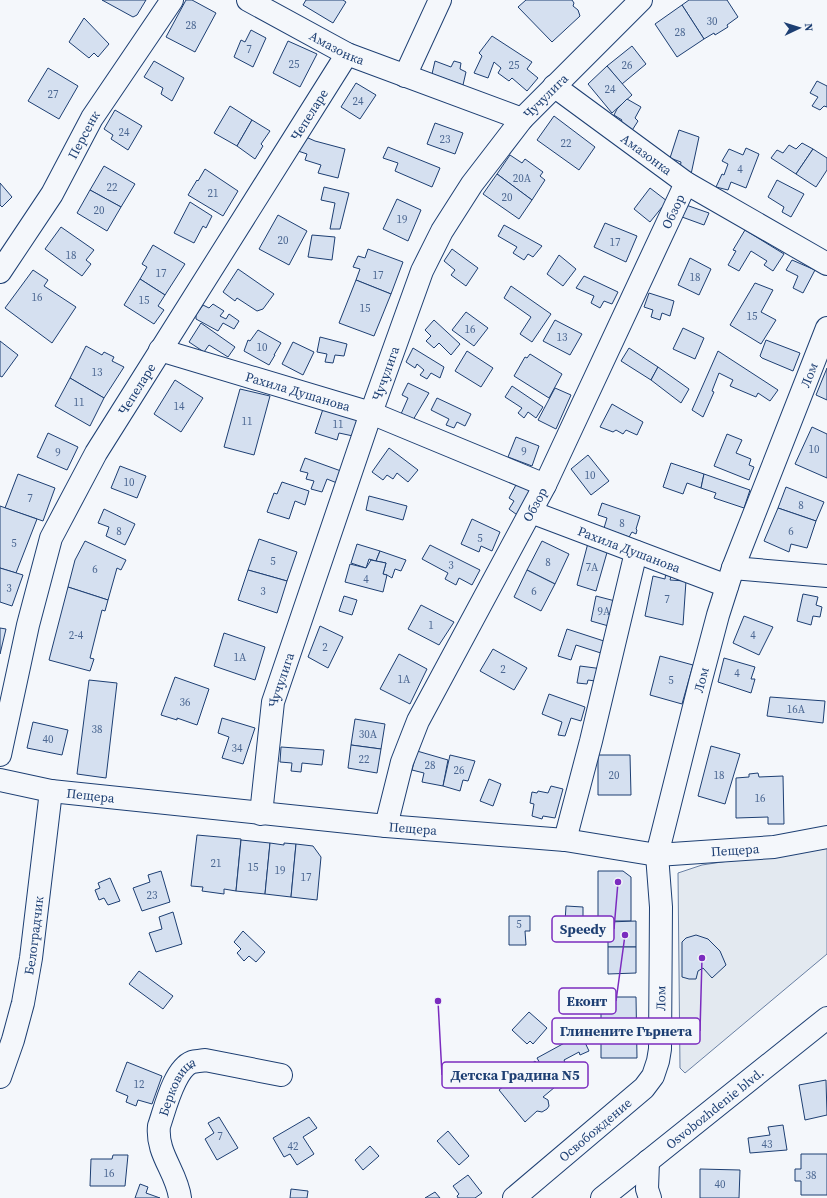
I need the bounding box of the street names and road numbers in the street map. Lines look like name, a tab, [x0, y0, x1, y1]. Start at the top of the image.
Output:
street label: Амазонка	[306, 27, 367, 69]
street label: Чучулига	[519, 70, 572, 122]
street label: Чепеларе	[287, 85, 332, 144]
street label: Персенк	[64, 107, 104, 162]
street label: Амазонка	[617, 130, 676, 179]
street label: Обзор	[658, 191, 689, 232]
street label: Чучулига	[368, 343, 403, 403]
street label: Чепеларе	[114, 360, 160, 418]
street label: Лом	[797, 360, 822, 390]
street label: Рахила Душанова	[243, 368, 353, 415]
street label: Обзор	[519, 485, 551, 525]
street label: Рахила Душанова	[575, 522, 683, 577]
street label: Чучулига	[265, 650, 298, 708]
street label: Лом	[690, 665, 713, 694]
street label: Пещера	[66, 785, 116, 807]
street label: Пещера	[388, 818, 438, 839]
street label: Пещера	[710, 840, 760, 860]
street label: Белоградчик	[20, 895, 47, 976]
street label: Лом	[652, 985, 669, 1011]
street label: Берковица	[155, 1053, 198, 1118]
street label: Osvobozhdenie blvd.	[662, 1064, 767, 1153]
street label: Освобождение	[555, 1094, 636, 1166]

